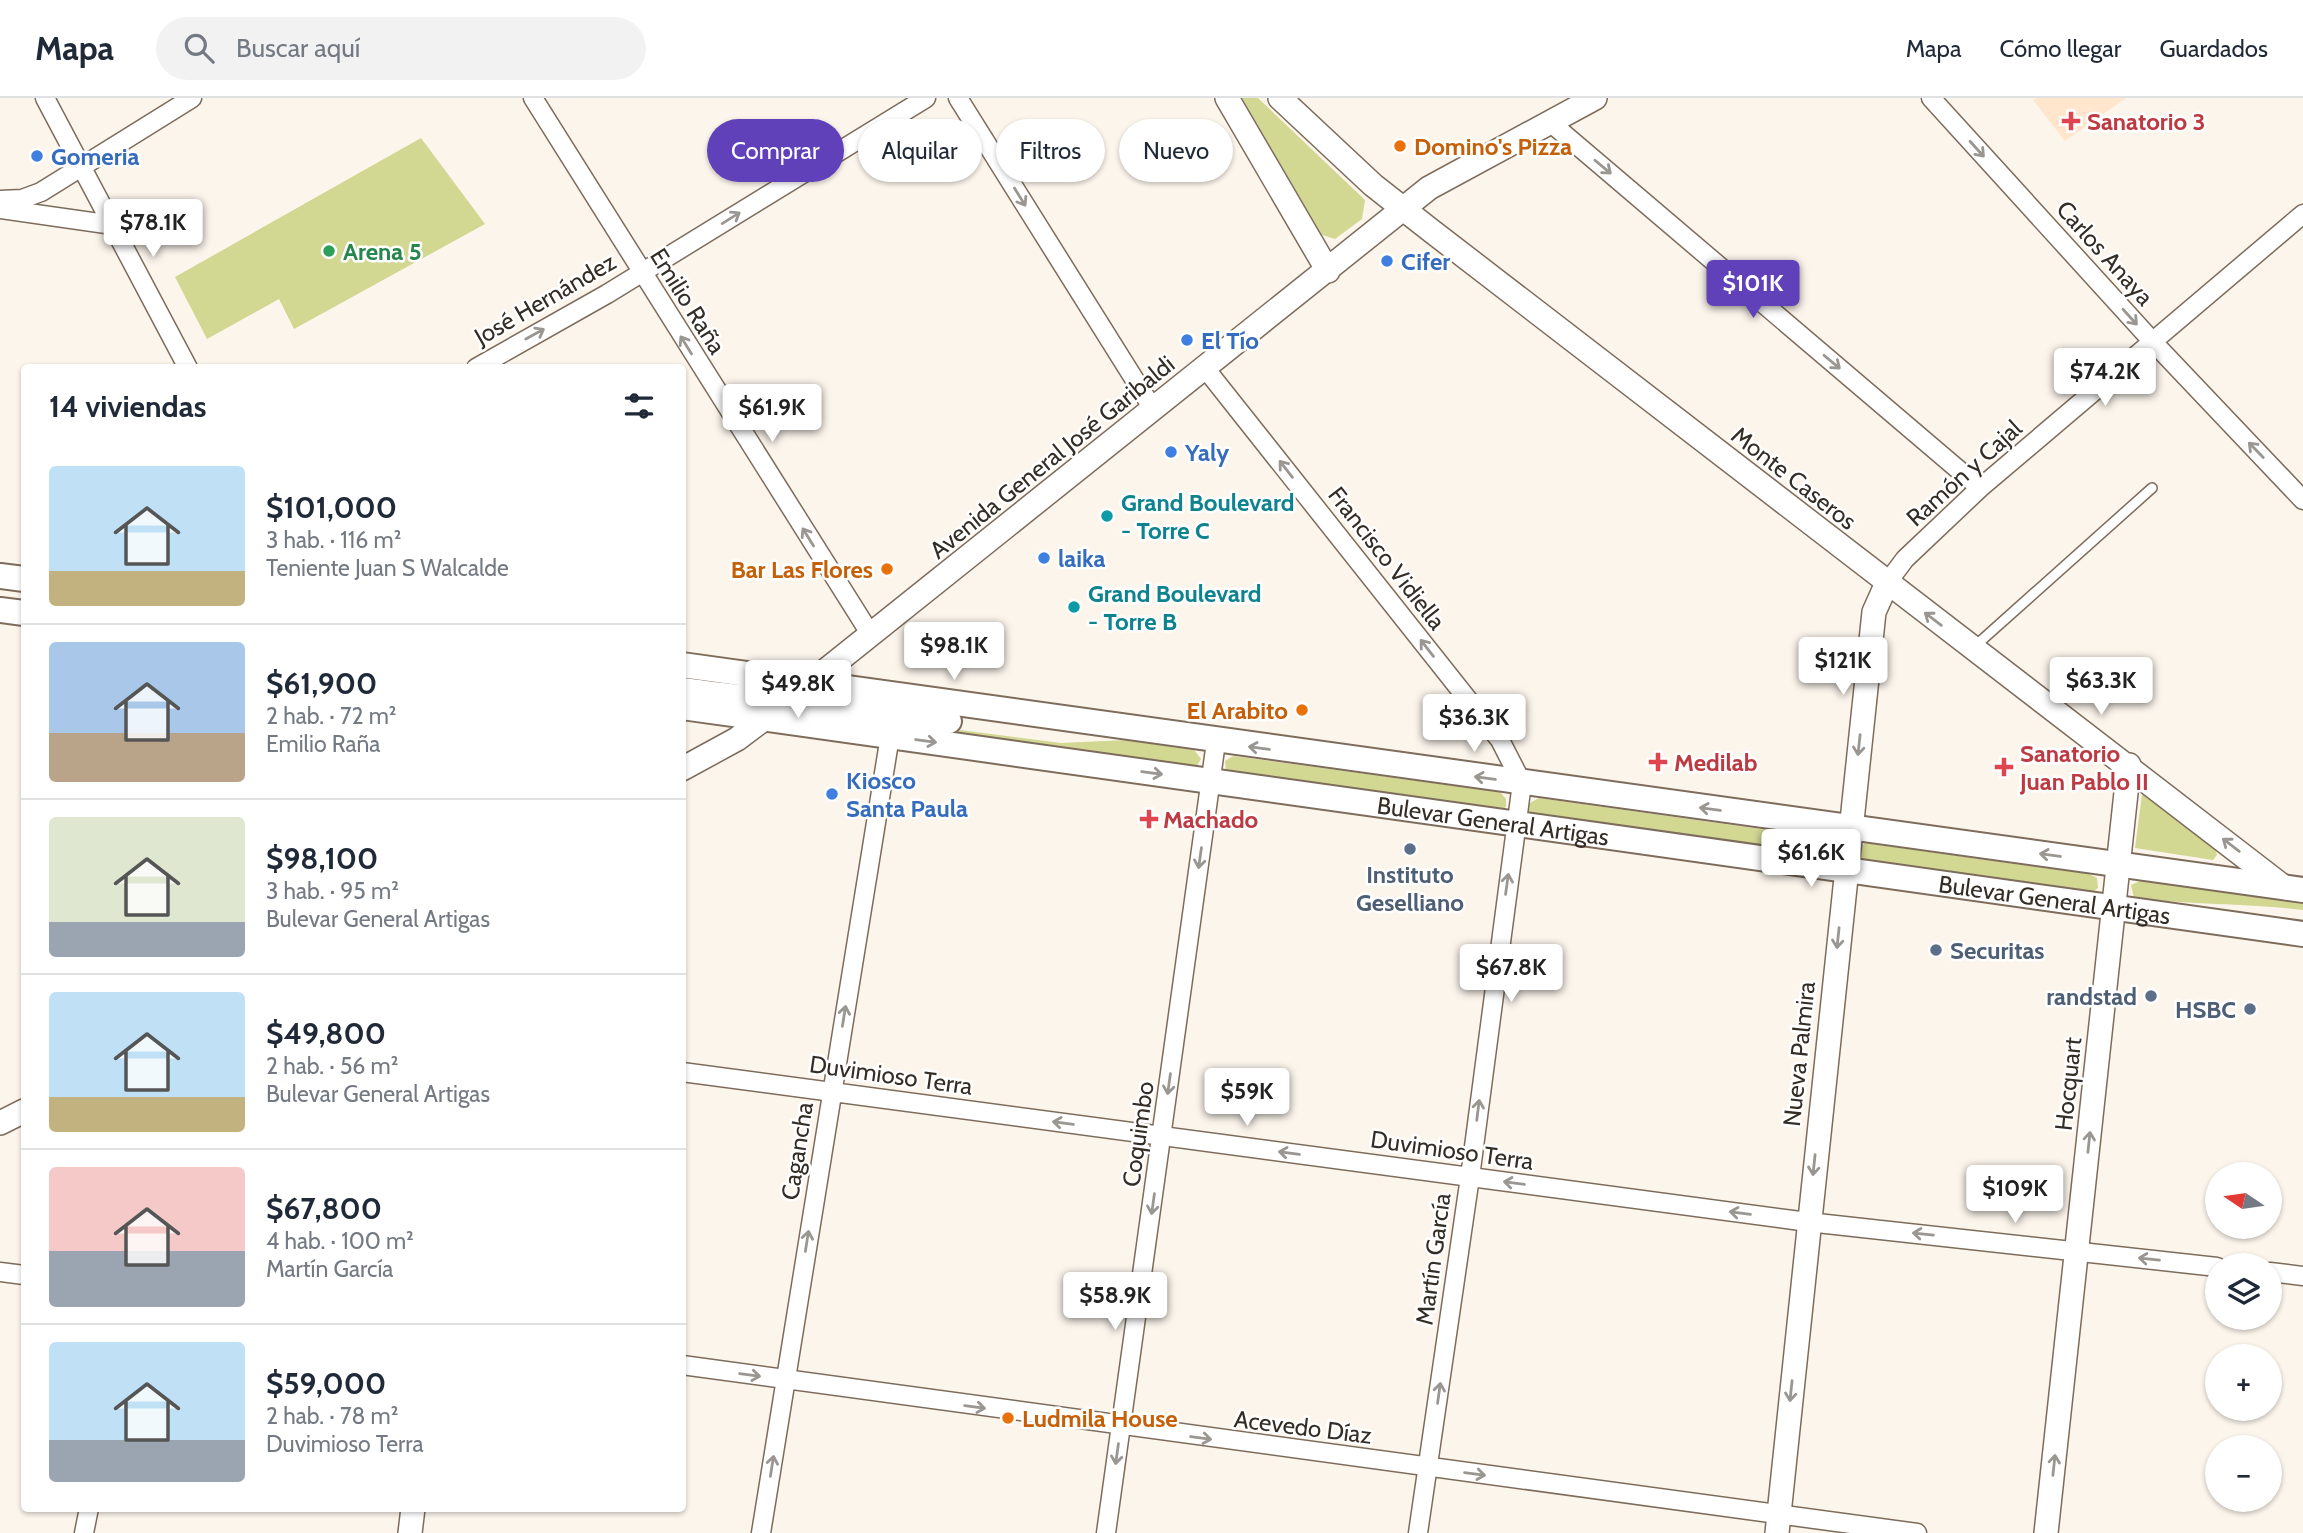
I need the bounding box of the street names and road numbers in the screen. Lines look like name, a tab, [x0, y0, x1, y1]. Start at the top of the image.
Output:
street label: Carlos Anaya	[2050, 195, 2160, 312]
street label: Emilio Raña	[644, 243, 732, 360]
street label: José Hernández	[468, 247, 621, 352]
street label: Avenida General José Garibaldi	[924, 349, 1180, 565]
street label: Ramón y Cajal	[1900, 413, 2028, 532]
street label: Monte Caseros	[1726, 420, 1862, 536]
street label: Francisco Vidiella	[1322, 481, 1452, 636]
street label: Bulevar General Artigas	[1375, 790, 1611, 851]
street label: Bulevar General Artigas	[1937, 869, 2172, 930]
street label: Nueva Palmira	[1777, 980, 1821, 1128]
street label: Hocquart	[2049, 1036, 2087, 1132]
street label: Duvimioso Terra	[808, 1049, 975, 1101]
street label: Coquimbo	[1116, 1079, 1160, 1189]
street label: Cagancha	[775, 1100, 819, 1202]
street label: Duvimioso Terra	[1369, 1124, 1536, 1176]
street label: Martín García	[1409, 1191, 1457, 1327]
street label: Acevedo Díaz	[1233, 1404, 1373, 1450]

